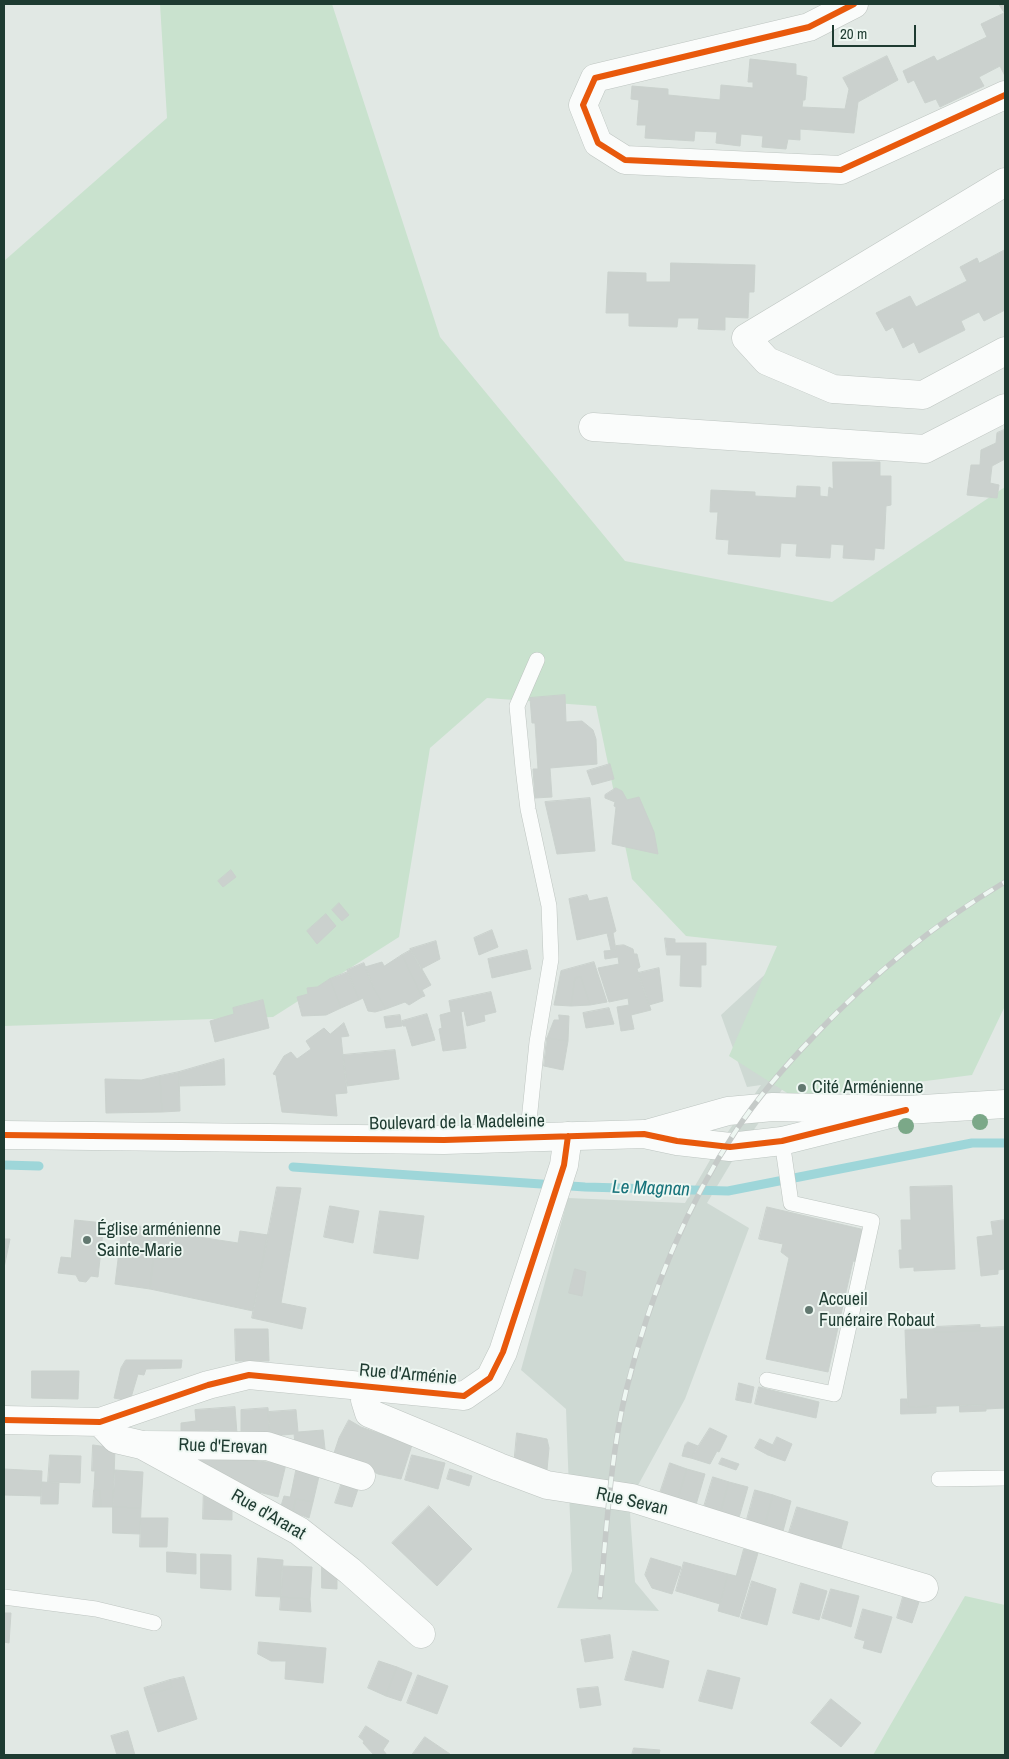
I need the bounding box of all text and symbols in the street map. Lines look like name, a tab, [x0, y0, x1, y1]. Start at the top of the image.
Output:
scale bar	[834, 15, 918, 47]
text: 20 m	[840, 23, 867, 44]
place label: Cité Arménienne	[812, 1077, 924, 1099]
marker: Cité Arménienne	[796, 1082, 808, 1094]
street label: Boulevard de la Madeleine	[369, 1111, 545, 1135]
water label: Le Magnan	[612, 1176, 690, 1202]
place label: Église arménienne Sainte-Marie	[97, 1219, 221, 1262]
marker: Église arménienne Sainte-Marie	[81, 1234, 93, 1246]
place label: Accueil Funéraire Robaut	[819, 1289, 935, 1332]
marker: Accueil Funéraire Robaut	[803, 1304, 815, 1316]
street label: Rue d'Arménie	[358, 1360, 458, 1390]
street label: Rue d'Erevan	[178, 1435, 268, 1459]
street label: Rue Sevan	[594, 1483, 670, 1521]
street label: Rue d'Ararat	[227, 1485, 309, 1545]

